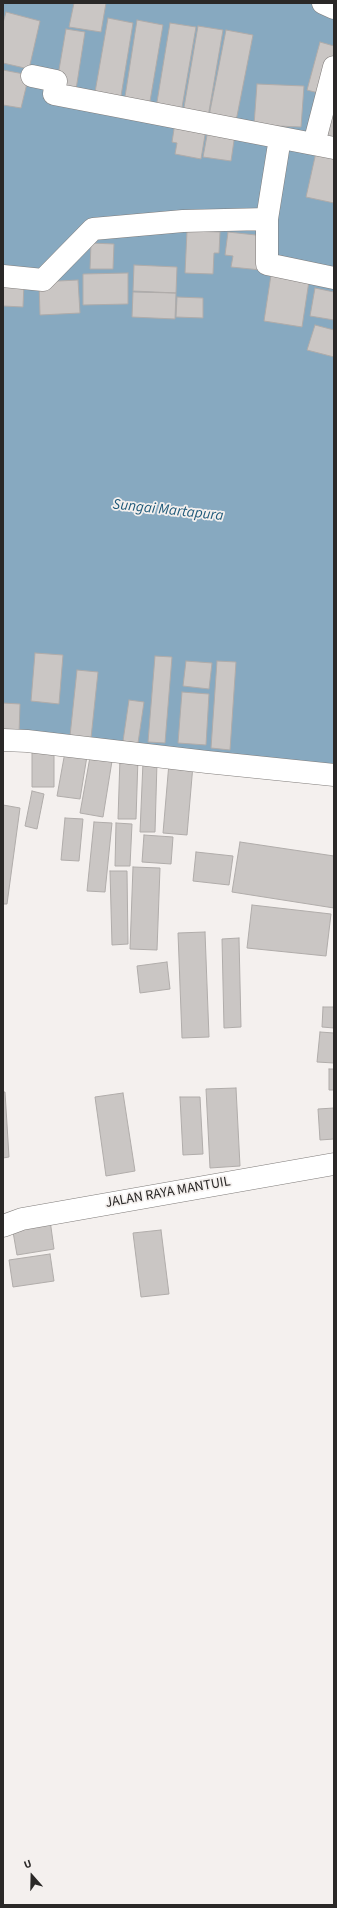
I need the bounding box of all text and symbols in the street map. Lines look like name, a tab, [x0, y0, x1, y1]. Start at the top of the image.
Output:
water label: Sungai Martapura	[112, 496, 224, 526]
street label: JALAN RAYA MANTUIL	[104, 1174, 232, 1212]
north arrow	[12, 1856, 52, 1896]
text: U	[22, 1856, 34, 1873]

